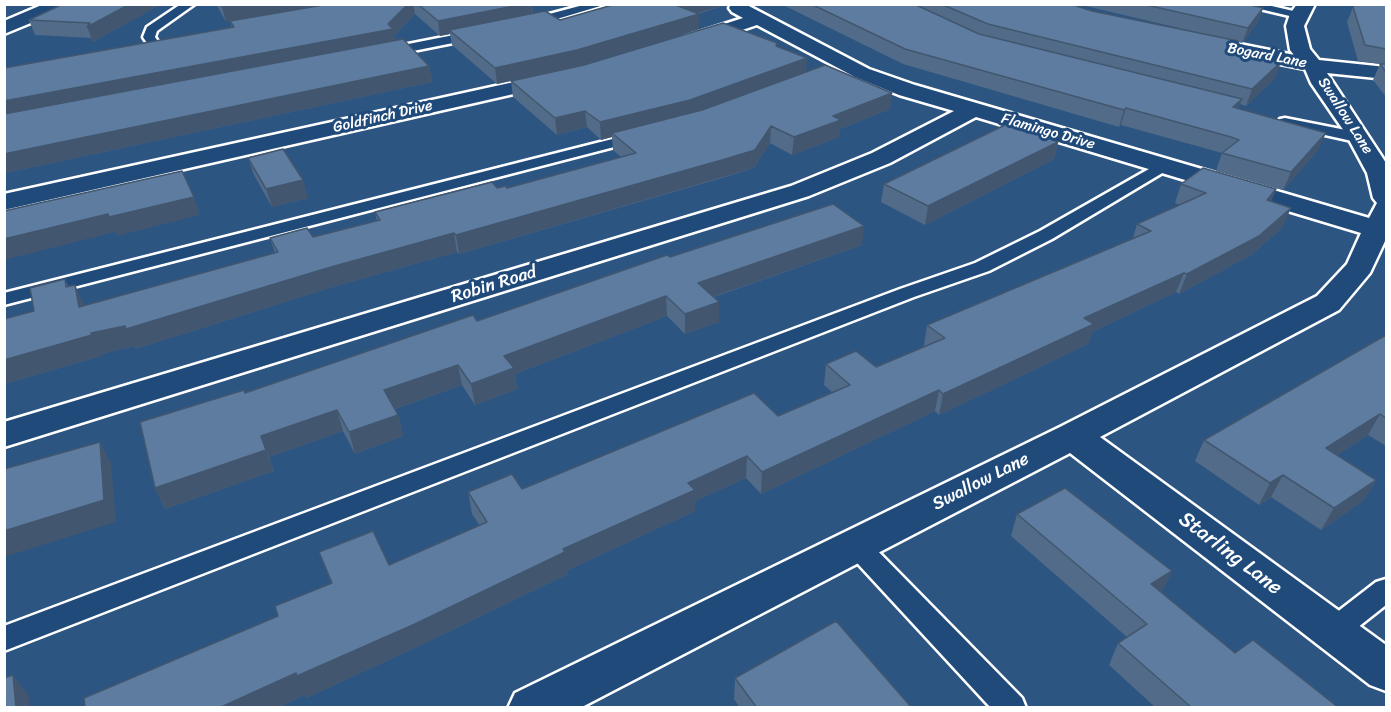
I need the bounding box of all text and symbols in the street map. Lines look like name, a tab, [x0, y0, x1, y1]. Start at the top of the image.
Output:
street label: Bogard Lane	[1226, 39, 1308, 73]
street label: Swallow Lane	[1313, 74, 1377, 158]
street label: Goldfinch Drive	[331, 97, 435, 137]
street label: Flamingo Drive	[999, 110, 1097, 154]
street label: Robin Road	[449, 262, 539, 308]
street label: Swallow Lane	[929, 448, 1033, 516]
street label: Starling Lane	[1173, 507, 1287, 601]

